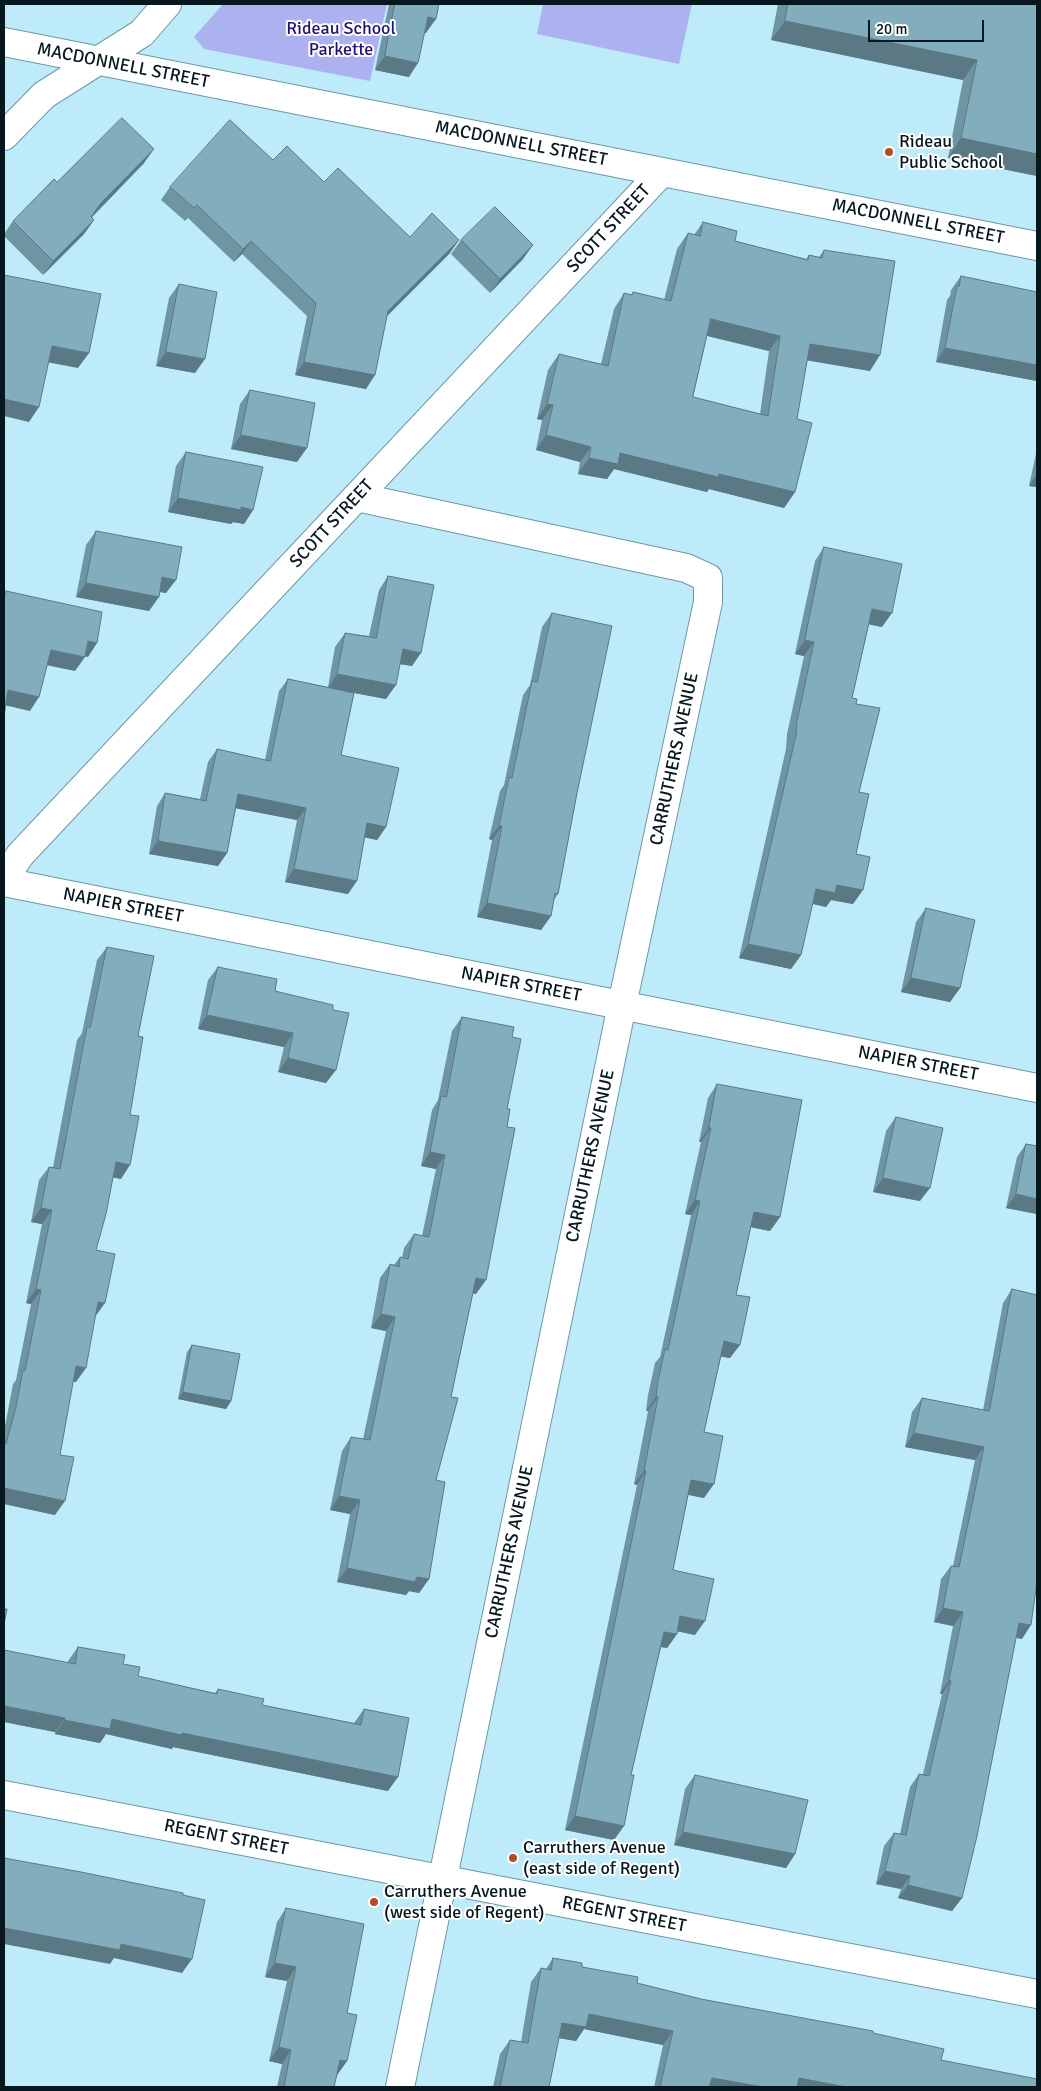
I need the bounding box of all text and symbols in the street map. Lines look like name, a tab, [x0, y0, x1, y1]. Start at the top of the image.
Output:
scale bar	[871, 10, 987, 42]
park label: Rideau School Parkette	[286, 18, 396, 60]
text: 20 m	[876, 20, 907, 38]
street label: MACDONNELL STREET	[35, 39, 211, 93]
street label: MACDONNELL STREET	[433, 117, 609, 171]
place label: Rideau Public School	[899, 131, 1003, 173]
marker: Rideau Public School	[883, 146, 895, 158]
street label: SCOTT STREET	[563, 180, 655, 278]
street label: MACDONNELL STREET	[830, 195, 1006, 249]
street label: SCOTT STREET	[286, 475, 378, 573]
street label: CARRUTHERS AVENUE	[646, 671, 704, 847]
street label: NAPIER STREET	[61, 884, 185, 928]
street label: NAPIER STREET	[459, 963, 583, 1007]
street label: NAPIER STREET	[856, 1042, 980, 1086]
street label: CARRUTHERS AVENUE	[562, 1068, 620, 1244]
street label: CARRUTHERS AVENUE	[481, 1464, 539, 1640]
street label: REGENT STREET	[162, 1815, 290, 1861]
place label: Carruthers Avenue (east side of Regent)	[523, 1837, 680, 1880]
marker: Carruthers Avenue (east side of Regent)	[507, 1852, 519, 1864]
place label: Carruthers Avenue (west side of Regent)	[384, 1881, 545, 1924]
street label: REGENT STREET	[560, 1892, 688, 1938]
marker: Carruthers Avenue (west side of Regent)	[368, 1896, 380, 1908]

